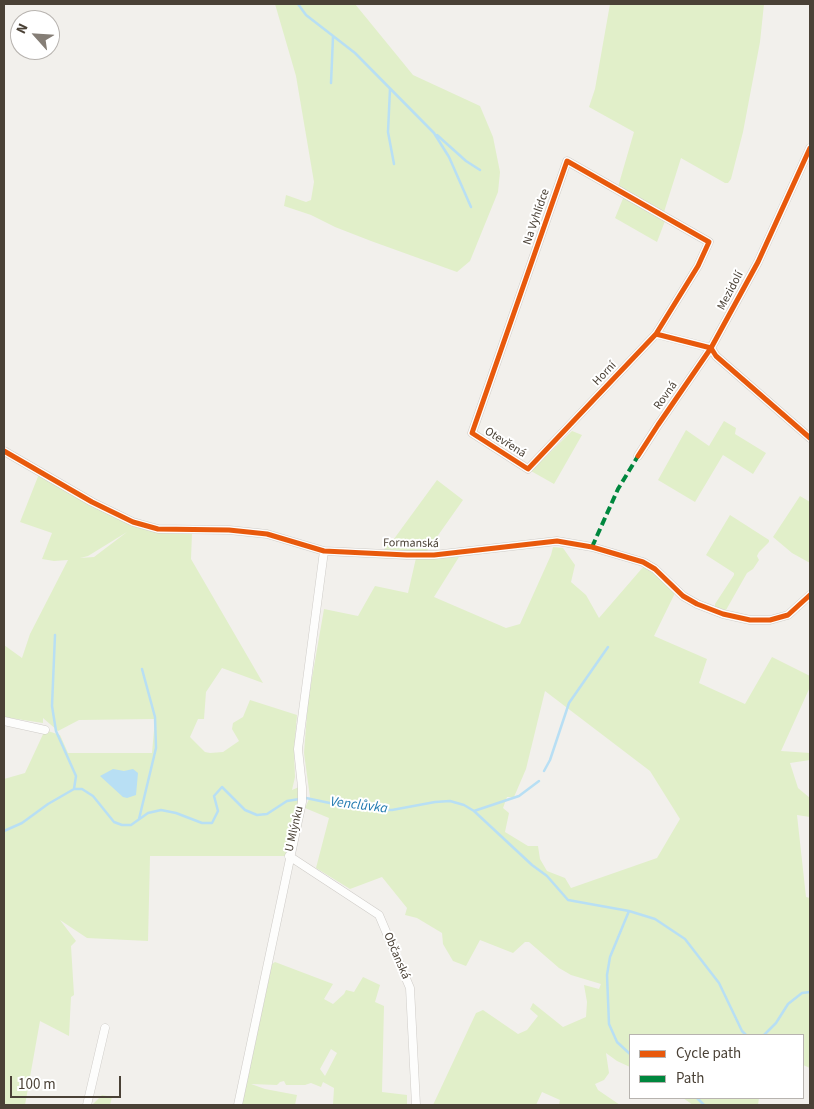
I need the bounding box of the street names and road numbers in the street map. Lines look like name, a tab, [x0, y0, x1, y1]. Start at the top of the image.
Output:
street label: Na Vyhlídce	[521, 187, 553, 247]
street label: Mezidolí	[715, 269, 747, 313]
street label: Horní	[590, 359, 620, 389]
street label: Rovná	[651, 379, 681, 413]
street label: Otevřená	[482, 425, 528, 461]
street label: Formanská	[383, 536, 439, 552]
street label: U Mlýnku	[283, 805, 307, 853]
street label: Občanská	[380, 930, 412, 982]

